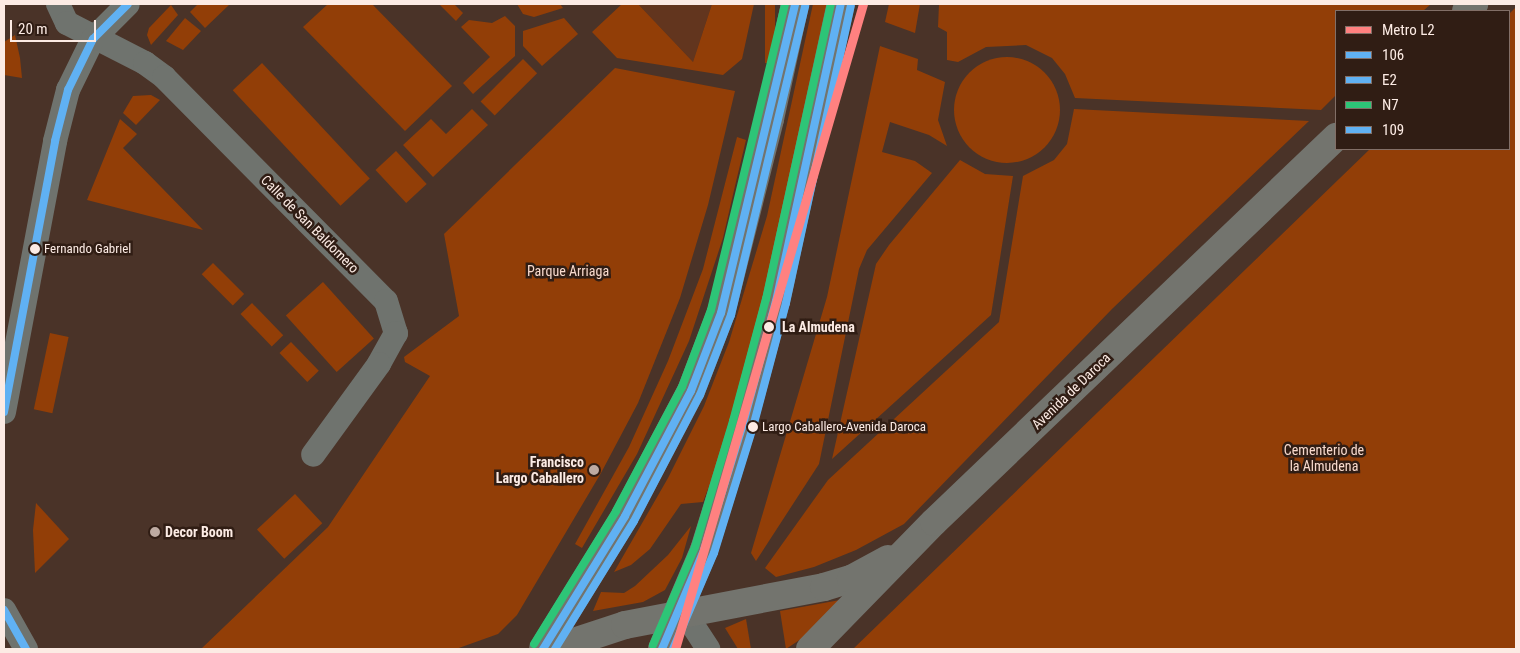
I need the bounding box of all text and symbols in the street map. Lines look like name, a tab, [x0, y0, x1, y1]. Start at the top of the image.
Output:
scale bar	[12, 10, 99, 42]
legend	[1335, 10, 1510, 150]
text: 20 m	[18, 20, 48, 38]
text: Metro L2	[1382, 21, 1435, 39]
text: 106	[1382, 46, 1404, 64]
text: E2	[1382, 71, 1397, 89]
text: N7	[1382, 96, 1399, 114]
text: 109	[1382, 121, 1404, 139]
street label: Calle de San Baldomero	[258, 172, 362, 276]
place label: Fernando Gabriel	[44, 241, 131, 257]
marker: Fernando Gabriel	[30, 244, 40, 254]
park label: Parque Arriaga	[527, 263, 609, 279]
marker: La Almudena	[760, 318, 778, 336]
place label: La Almudena	[782, 319, 855, 335]
street label: Avenida de Daroca	[1028, 349, 1114, 433]
place label: Largo Caballero-Avenida Daroca	[762, 419, 926, 435]
marker: Largo Caballero-Avenida Daroca	[748, 422, 758, 432]
park label: Cementerio de la Almudena	[1284, 442, 1364, 474]
place label: Francisco Largo Caballero	[496, 454, 584, 487]
marker: Francisco Largo Caballero	[588, 464, 600, 476]
place label: Decor Boom	[165, 524, 233, 540]
marker: Decor Boom	[149, 526, 161, 538]

